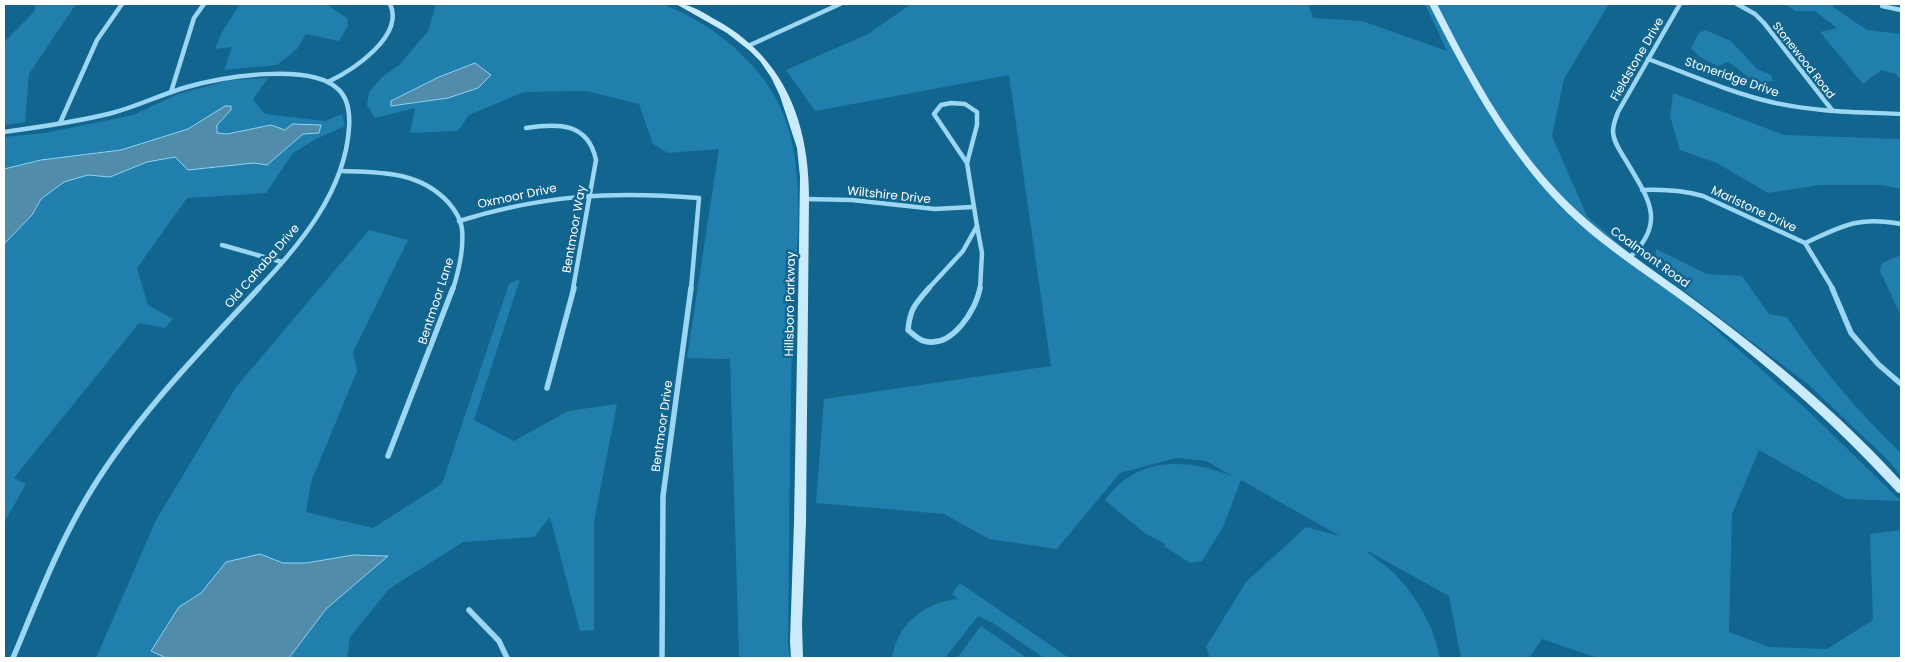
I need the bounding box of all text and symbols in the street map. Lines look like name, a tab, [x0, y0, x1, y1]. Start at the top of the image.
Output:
street label: Fieldstone Drive	[1606, 14, 1667, 104]
street label: Stonewood Road	[1769, 18, 1839, 102]
street label: Stoneridge Drive	[1683, 52, 1782, 101]
street label: Oxmoor Drive	[476, 179, 558, 212]
street label: Marlstone Drive	[1709, 181, 1800, 236]
street label: Wiltshire Drive	[846, 182, 932, 207]
street label: Bentmoor Way	[557, 183, 590, 274]
street label: Old Cahaba Drive	[220, 220, 303, 311]
street label: Coalmont Road	[1607, 222, 1694, 291]
street label: Hillsboro Parkway	[780, 251, 799, 357]
street label: Bentmoor Lane	[413, 255, 458, 347]
street label: Bentmoor Drive	[647, 379, 676, 473]

